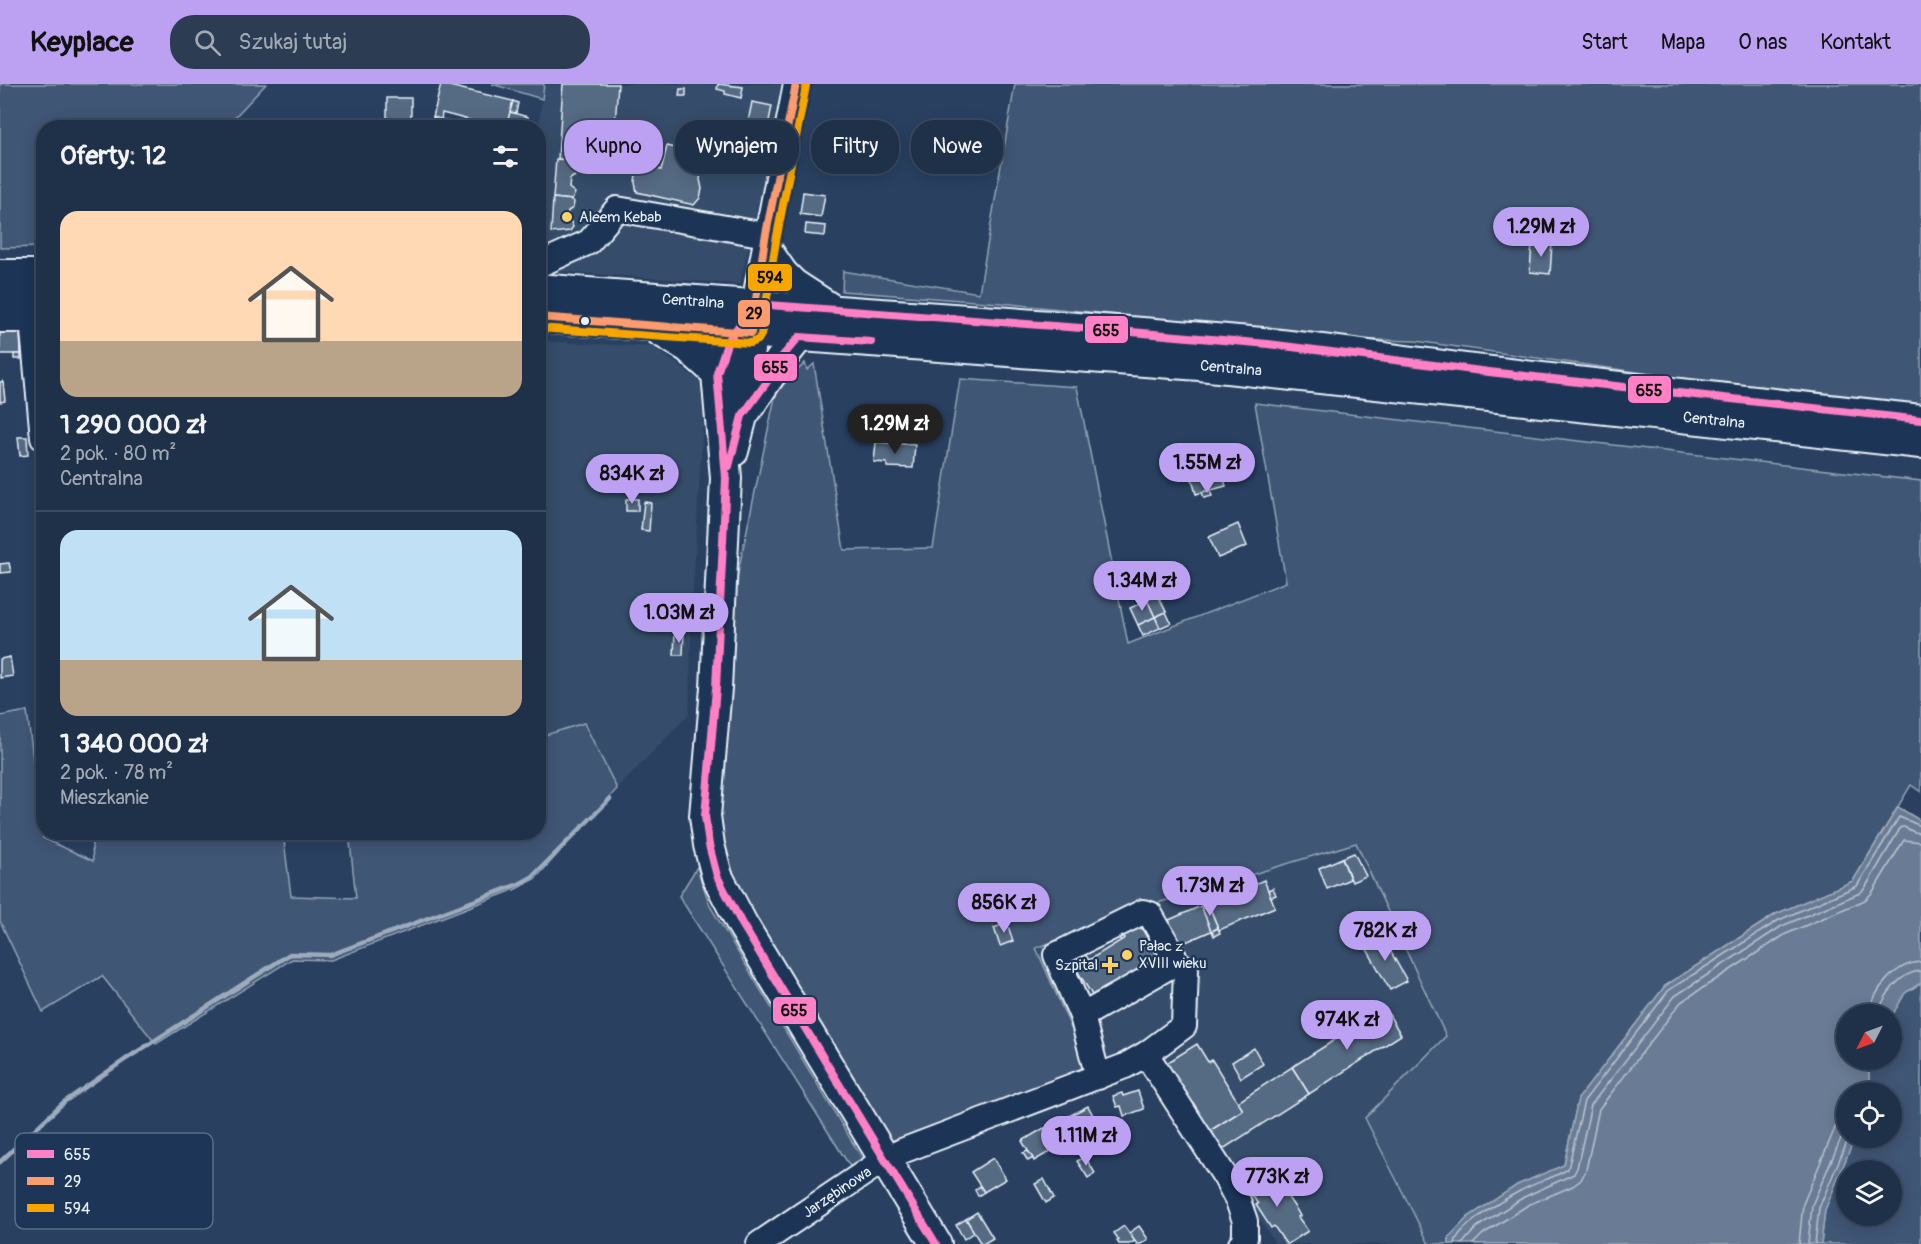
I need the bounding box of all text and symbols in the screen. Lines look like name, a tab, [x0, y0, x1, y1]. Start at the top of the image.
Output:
search box	[170, 15, 590, 69]
text: Keyplace	[30, 25, 134, 60]
icon: search	[191, 26, 224, 59]
text: Szukaj tutaj	[239, 28, 347, 56]
text: Start	[1581, 29, 1628, 56]
text: Mapa	[1661, 29, 1705, 56]
text: O nas	[1738, 29, 1787, 56]
text: Kontakt	[1820, 29, 1891, 56]
chip: Kupno	[564, 120, 663, 174]
chip: Wynajem	[675, 120, 799, 174]
chip: Filtry	[811, 120, 899, 174]
chip: Nowe	[911, 120, 1003, 174]
text: Oferty: 12	[60, 140, 166, 172]
icon: filters	[489, 140, 522, 173]
pin: 1.29M zł	[1479, 207, 1603, 258]
place label: Aleem Kebab	[579, 208, 662, 227]
marker: Aleem Kebab	[560, 210, 574, 224]
text: 1.29M zł	[1507, 214, 1575, 239]
icon: home	[237, 250, 345, 358]
line badge: 594	[747, 263, 793, 292]
text: 594	[757, 268, 784, 288]
street label: Centralna	[661, 290, 725, 313]
line badge: 29	[737, 299, 771, 328]
text: 29	[745, 304, 763, 324]
unlabelled marker	[579, 315, 591, 327]
line badge: 655	[1084, 315, 1129, 344]
text: 655	[1093, 321, 1120, 341]
line badge: 655	[753, 353, 798, 382]
street label: Centralna	[1199, 356, 1263, 381]
text: 655	[762, 358, 789, 378]
line badge: 655	[1627, 375, 1672, 404]
text: 655	[1636, 381, 1663, 401]
pin: 1.29M zł	[833, 404, 957, 455]
street label: Centralna	[1682, 408, 1746, 433]
text: 1 290 000 zł	[60, 409, 206, 441]
text: 1.29M zł	[861, 411, 929, 436]
text: 2 pok. · 80 m²	[60, 441, 176, 466]
pin: 1.55M zł	[1145, 443, 1269, 494]
text: 1.55M zł	[1173, 450, 1241, 475]
pin: 834K zł	[577, 454, 687, 505]
text: 834K zł	[600, 461, 664, 486]
text: Centralna	[60, 466, 143, 491]
pin: 1.34M zł	[1080, 561, 1204, 612]
text: 1.34M zł	[1107, 568, 1177, 593]
icon: home	[237, 569, 345, 677]
pin: 1.03M zł	[617, 593, 741, 644]
text: 1.03M zł	[643, 600, 715, 625]
text: 1 340 000 zł	[60, 728, 208, 760]
text: 2 pok. · 78 m²	[60, 760, 173, 785]
text: Mieszkanie	[60, 785, 149, 810]
pin: 1.73M zł	[1148, 866, 1272, 917]
text: 1.73M zł	[1176, 873, 1244, 898]
pin: 856K zł	[949, 883, 1059, 934]
text: 856K zł	[972, 890, 1036, 915]
pin: 782K zł	[1330, 911, 1440, 962]
text: 782K zł	[1353, 918, 1417, 943]
place label: Pałac z XVIII wieku	[1139, 937, 1206, 973]
marker: Pałac z XVIII wieku	[1120, 948, 1134, 962]
place label: Szpital	[1055, 956, 1098, 975]
marker: Szpital	[1103, 958, 1117, 972]
line badge: 655	[772, 996, 817, 1025]
pin: 974K zł	[1292, 1000, 1402, 1051]
text: 655	[781, 1001, 808, 1021]
north arrow	[1836, 1004, 1902, 1070]
map controls	[1836, 1004, 1902, 1226]
text: 974K zł	[1315, 1007, 1379, 1032]
button: locate	[1836, 1082, 1902, 1148]
pin: 1.11M zł	[1024, 1116, 1148, 1167]
text: 1.11M zł	[1055, 1123, 1117, 1148]
legend	[15, 1133, 213, 1229]
text: 655	[64, 1145, 91, 1165]
pin: 773K zł	[1222, 1157, 1332, 1208]
button: layers	[1836, 1160, 1902, 1226]
street label: Jarzębinowa	[799, 1162, 875, 1222]
text: 773K zł	[1245, 1164, 1309, 1189]
text: 29	[64, 1172, 81, 1192]
text: 594	[64, 1199, 90, 1219]

